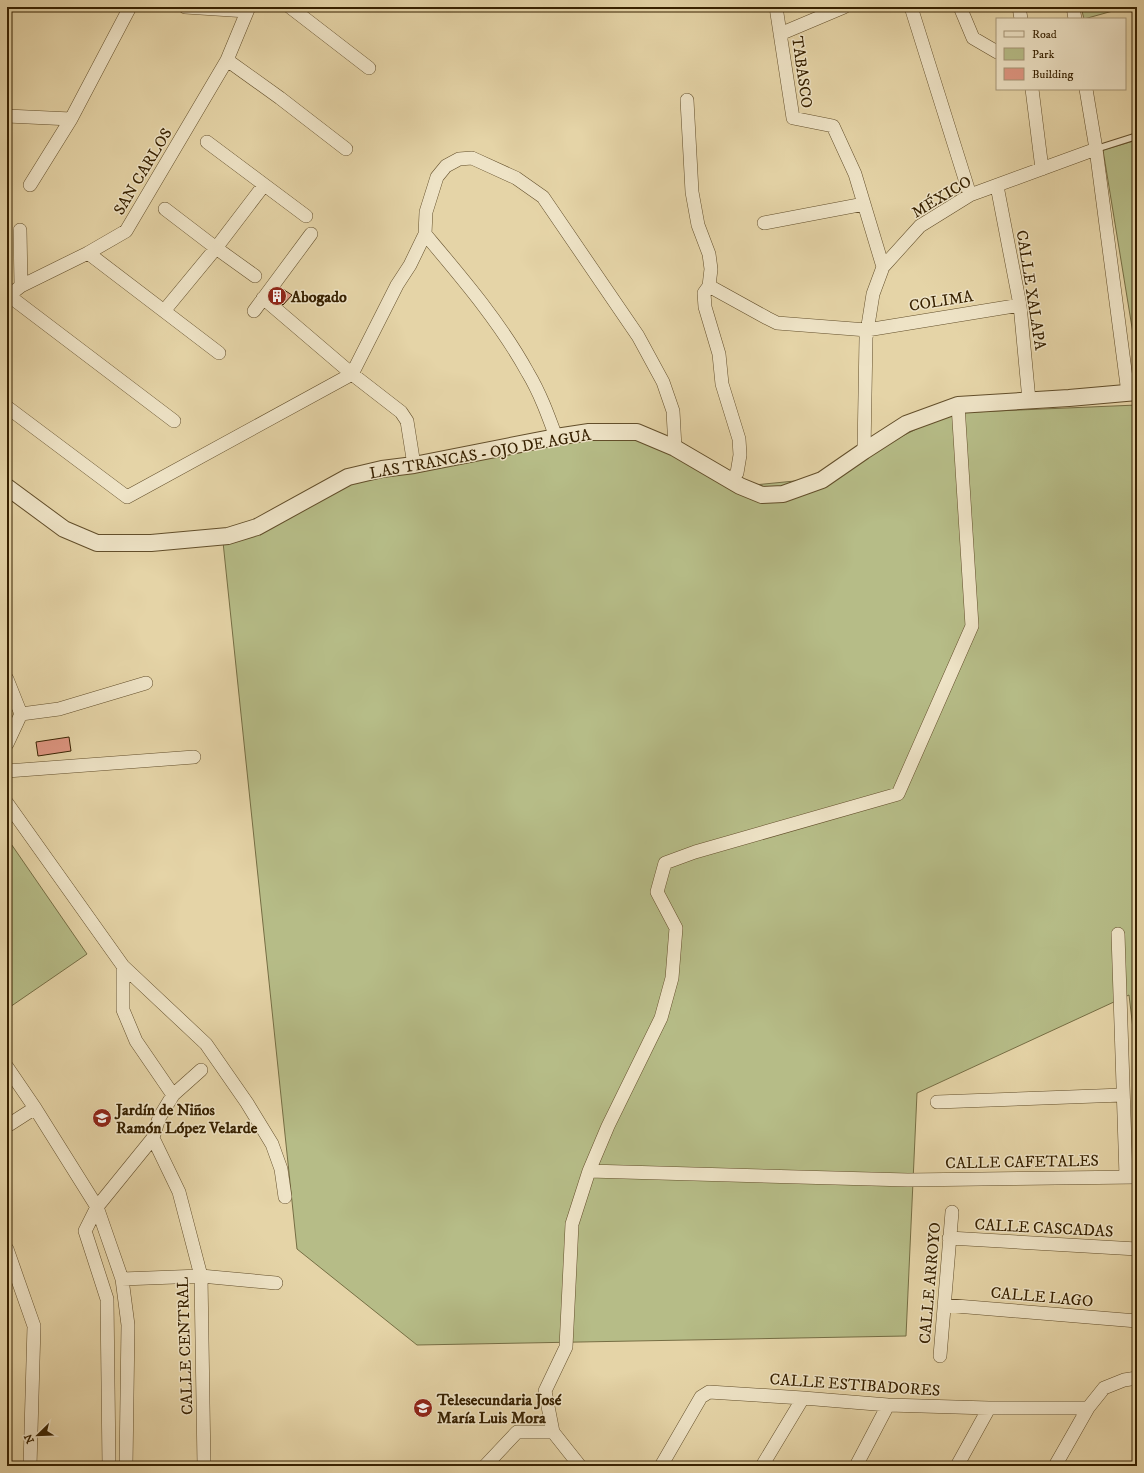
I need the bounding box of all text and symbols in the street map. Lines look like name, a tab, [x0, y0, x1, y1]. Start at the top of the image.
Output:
legend	[996, 18, 1126, 90]
text: Road	[1032, 27, 1057, 42]
street label: TABASCO	[787, 35, 817, 109]
text: Park	[1032, 47, 1054, 62]
text: Building	[1032, 67, 1073, 82]
street label: SAN CARLOS	[109, 124, 177, 219]
street label: MÉXICO	[908, 171, 975, 222]
street label: CALLE XALAPA	[1012, 229, 1051, 353]
building icon: Abogado	[266, 285, 288, 307]
street label: COLIMA	[908, 286, 975, 316]
place label: Abogado	[290, 287, 347, 307]
street label: LAS TRANCAS - OJO DE AGUA	[368, 425, 593, 483]
place label: Jardín de Niños Ramón López Velarde	[114, 1100, 258, 1138]
school or university icon: Jardín de Niños Ramón López Velarde	[91, 1107, 113, 1129]
street label: CALLE CAFETALES	[945, 1151, 1099, 1173]
street label: CALLE CASCADAS	[974, 1214, 1114, 1242]
street label: CALLE ARROYO	[915, 1221, 945, 1345]
street label: CALLE CENTRAL	[173, 1276, 197, 1415]
street label: CALLE LAGO	[990, 1283, 1094, 1311]
street label: CALLE ESTIBADORES	[769, 1369, 941, 1401]
place label: Telesecundaria José María Luis Mora	[436, 1390, 562, 1428]
school or university icon: Telesecundaria José María Luis Mora	[412, 1397, 434, 1419]
north arrow	[18, 1415, 58, 1455]
text: N	[22, 1432, 38, 1445]

